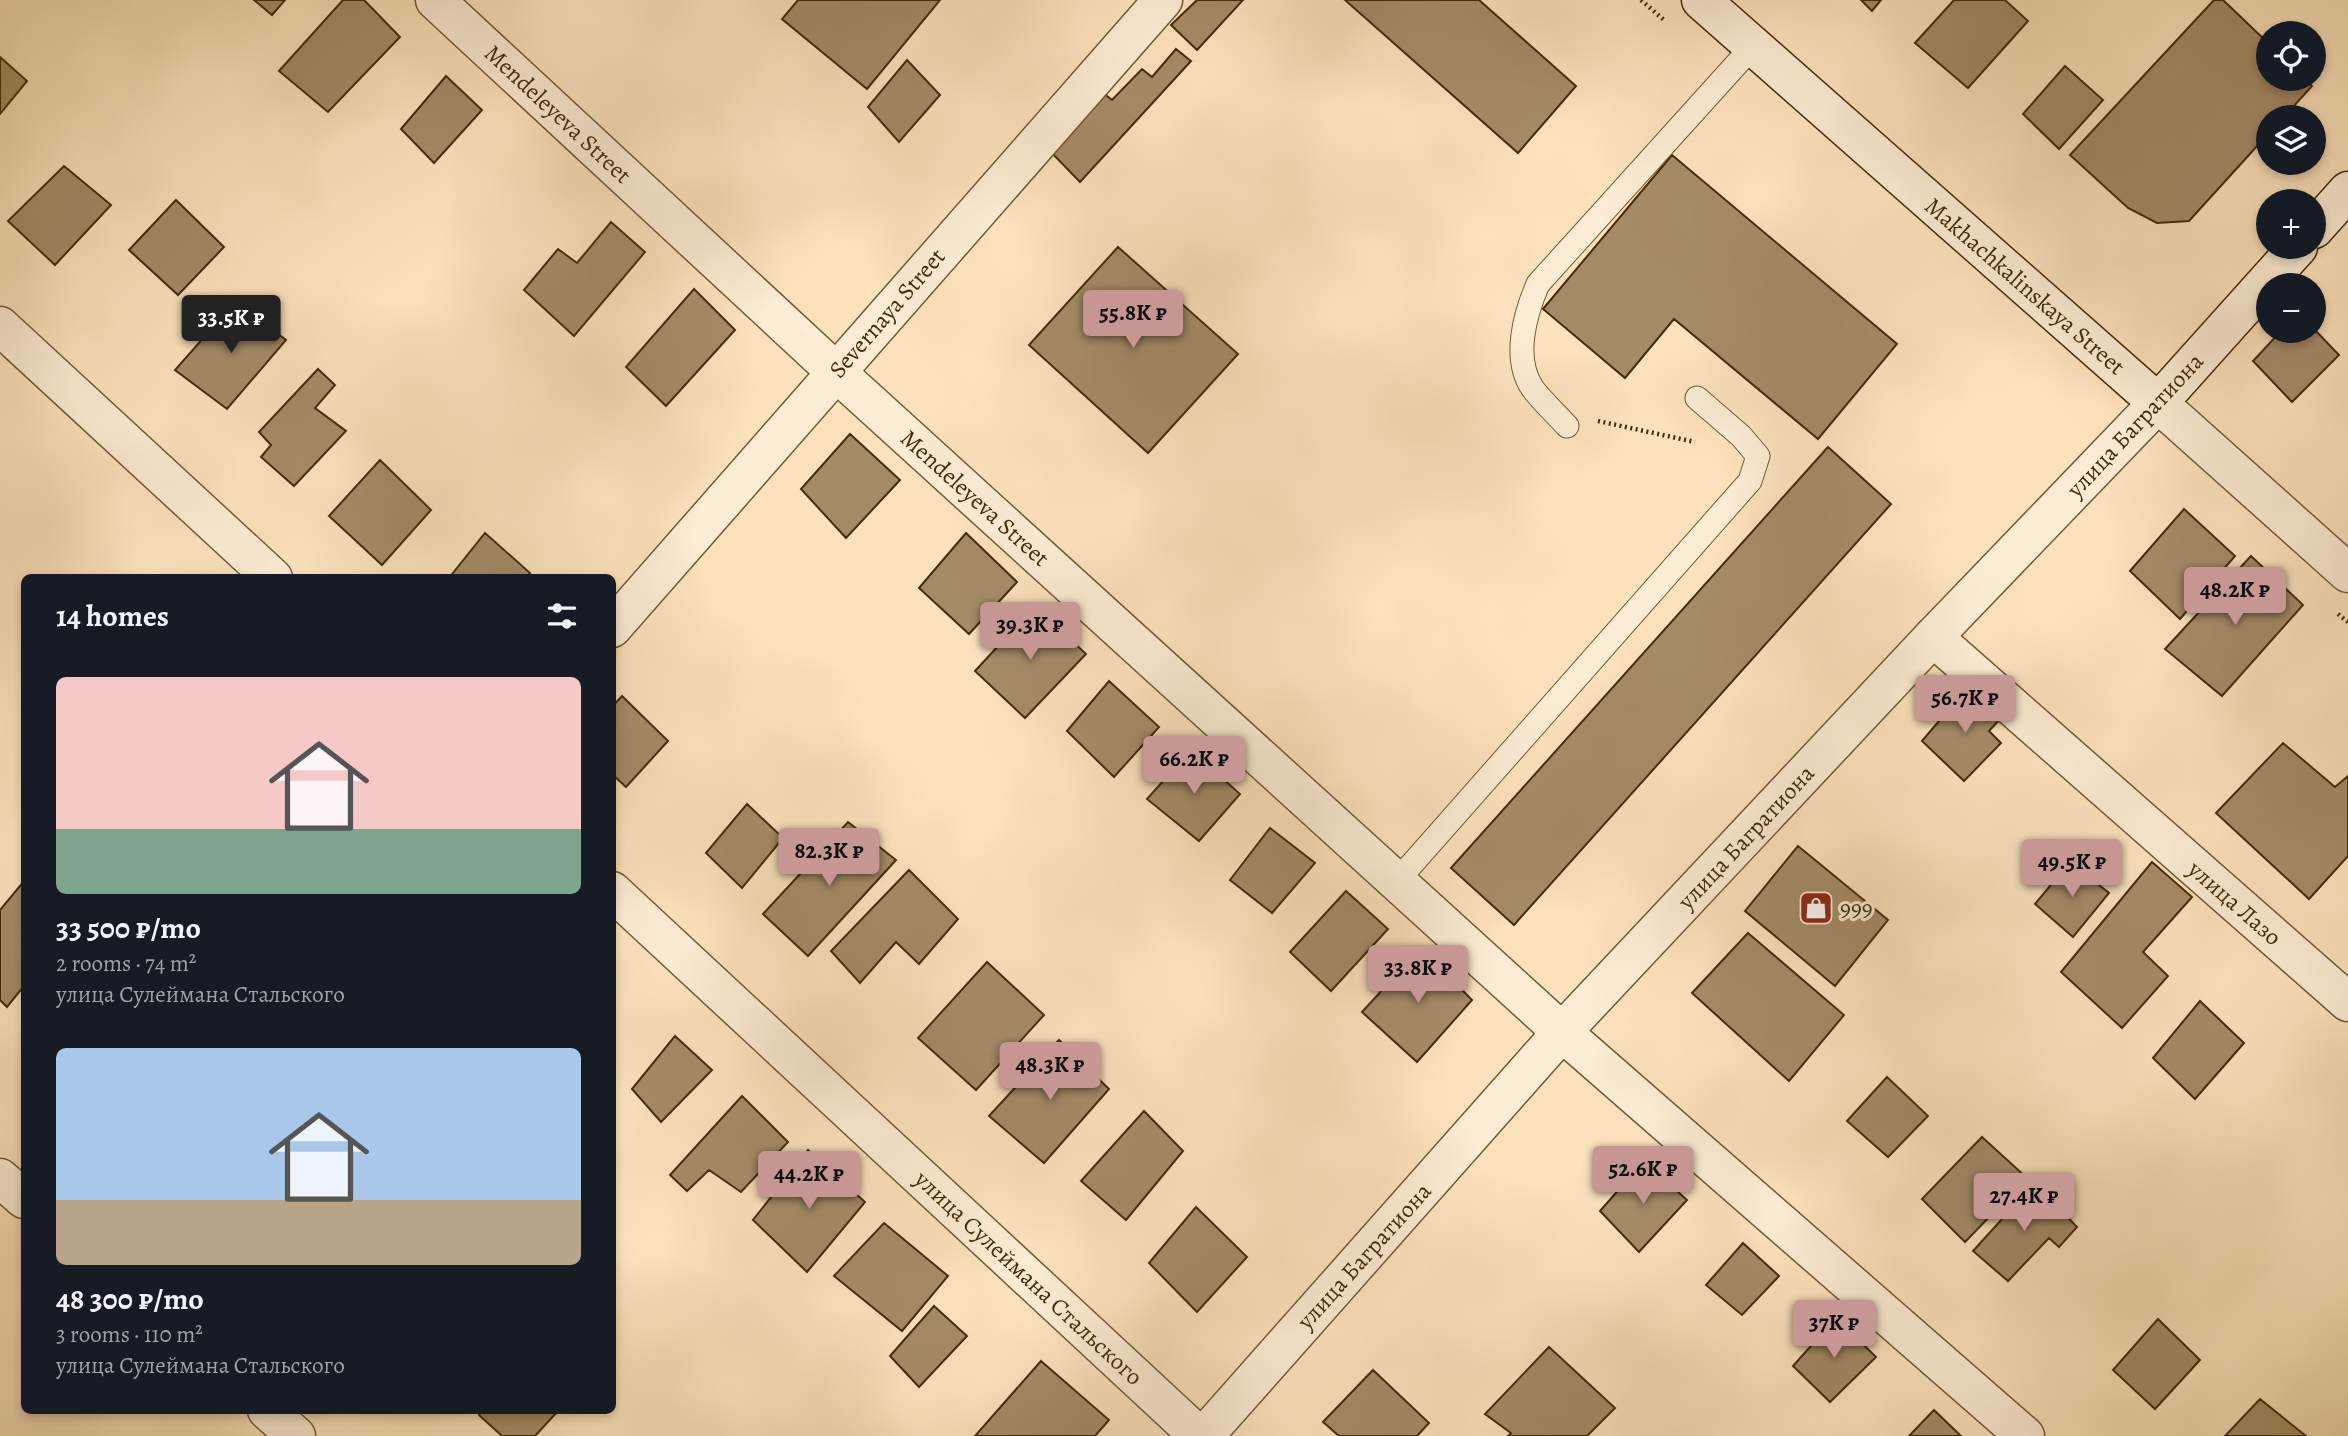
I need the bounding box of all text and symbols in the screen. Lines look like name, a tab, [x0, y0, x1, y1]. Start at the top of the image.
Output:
map controls	[2256, 21, 2326, 343]
button: locate	[2256, 21, 2326, 91]
street label: Mendeleyeva Street	[477, 37, 639, 191]
button: layers	[2256, 105, 2326, 175]
button: +	[2256, 189, 2326, 259]
street label: Makhachkalinskaya Street	[1918, 190, 2132, 382]
street label: Severnaya Street	[822, 241, 952, 385]
button: −	[2256, 273, 2326, 343]
pin: 55.8K ₽	[1068, 290, 1198, 350]
pin: 33.5K ₽	[166, 296, 296, 355]
text: 55.8K ₽	[1099, 297, 1167, 328]
text: 33.5K ₽	[198, 302, 264, 333]
street label: улица Багратиона	[2059, 346, 2210, 505]
street label: Mendeleyeva Street	[894, 422, 1056, 574]
pin: 48.2K ₽	[2170, 568, 2300, 627]
text: 48.2K ₽	[2200, 574, 2270, 605]
text: 14 homes	[56, 596, 169, 636]
icon: filters	[543, 597, 581, 635]
pin: 39.3K ₽	[965, 602, 1095, 662]
text: 39.3K ₽	[996, 609, 1064, 640]
pin: 56.7K ₽	[1900, 676, 2030, 735]
text: 56.7K ₽	[1931, 682, 1999, 713]
icon: home	[256, 723, 382, 849]
pin: 66.2K ₽	[1129, 736, 1259, 796]
text: 66.2K ₽	[1159, 743, 1229, 774]
street label: улица Багратиона	[1670, 758, 1821, 917]
pin: 82.3K ₽	[764, 828, 894, 888]
text: 82.3K ₽	[794, 835, 864, 866]
pin: 49.5K ₽	[2007, 839, 2137, 899]
text: 49.5K ₽	[2038, 846, 2106, 877]
street label: улица Лазо	[2180, 853, 2289, 953]
shop icon: 999	[1797, 889, 1835, 927]
place label: 999	[1840, 892, 1873, 924]
text: 33 500 ₽/mo	[56, 908, 201, 948]
pin: 33.8K ₽	[1353, 946, 1483, 1005]
text: 2 rooms · 74 m²	[56, 948, 196, 979]
text: 33.8K ₽	[1384, 952, 1452, 983]
text: улица Сулеймана Стальского	[56, 979, 345, 1010]
pin: 48.3K ₽	[985, 1042, 1115, 1102]
text: 48.3K ₽	[1016, 1049, 1084, 1080]
icon: home	[256, 1094, 382, 1220]
pin: 52.6K ₽	[1578, 1146, 1708, 1206]
pin: 44.2K ₽	[744, 1152, 874, 1211]
text: 52.6K ₽	[1609, 1153, 1677, 1184]
text: 44.2K ₽	[774, 1158, 844, 1189]
street label: улица Сулеймана Стальского	[907, 1163, 1150, 1392]
pin: 27.4K ₽	[1959, 1174, 2089, 1233]
street label: улица Багратиона	[1289, 1176, 1438, 1337]
text: 27.4K ₽	[1990, 1180, 2058, 1211]
text: 48 300 ₽/mo	[56, 1279, 204, 1319]
pin: 37K ₽	[1785, 1300, 1883, 1360]
text: 37K ₽	[1809, 1307, 1859, 1338]
text: 3 rooms · 110 m²	[56, 1319, 203, 1350]
text: улица Сулеймана Стальского	[56, 1350, 345, 1381]

